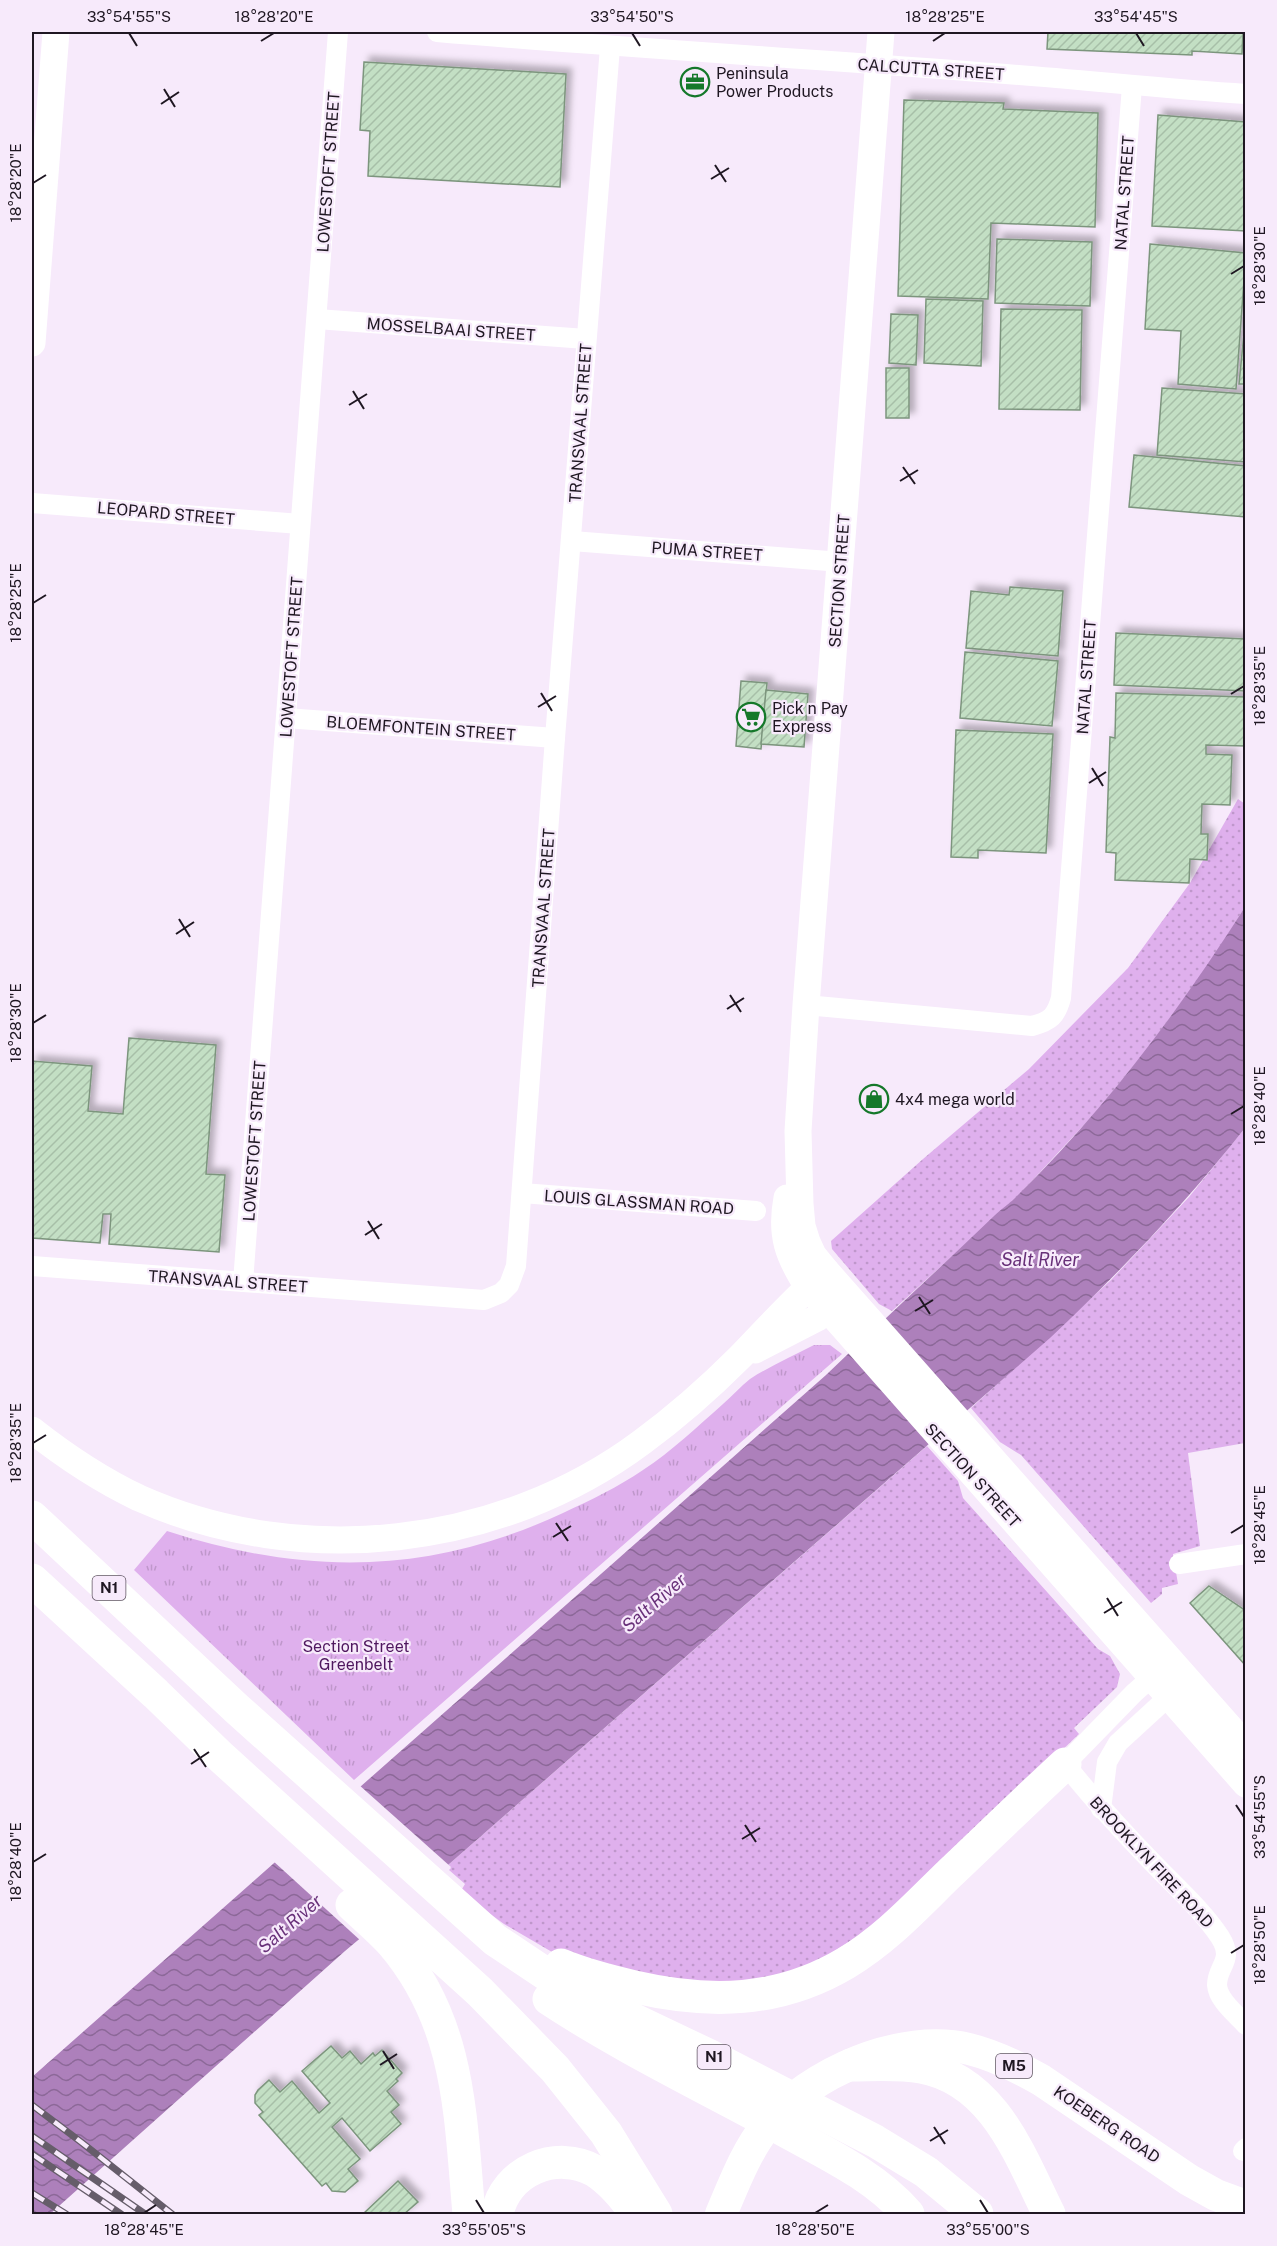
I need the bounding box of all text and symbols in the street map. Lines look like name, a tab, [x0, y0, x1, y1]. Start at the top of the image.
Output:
text: 33°54'55"S	[87, 8, 171, 25]
text: 18°28'20"E	[235, 8, 313, 25]
text: 33°54'50"S	[590, 8, 674, 25]
text: 18°28'25"E	[905, 8, 985, 25]
text: 33°54'45"S	[1094, 8, 1178, 25]
street label: CALCUTTA STREET	[857, 55, 1005, 84]
place label: Peninsula Power Products	[716, 64, 833, 101]
office icon: Peninsula Power Products	[679, 66, 711, 98]
street label: LOWESTOFT STREET	[313, 91, 344, 253]
street label: NATAL STREET	[1111, 134, 1138, 251]
text: 18°28'20"E	[7, 144, 24, 222]
text: 18°28'30"E	[1251, 226, 1268, 306]
street label: MOSSELBAAI STREET	[366, 314, 536, 345]
street label: TRANSVAAL STREET	[565, 342, 596, 503]
street label: LEOPARD STREET	[96, 498, 236, 529]
street label: SECTION STREET	[825, 513, 854, 648]
street label: PUMA STREET	[651, 538, 764, 565]
text: 18°28'25"E	[7, 563, 24, 643]
street label: LOWESTOFT STREET	[276, 576, 307, 738]
street label: NATAL STREET	[1073, 618, 1100, 735]
text: 18°28'35"E	[1251, 646, 1268, 726]
place label: Pick n Pay Express	[772, 699, 848, 736]
supermarket icon: Pick n Pay Express	[735, 701, 767, 733]
street label: BLOEMFONTEIN STREET	[326, 712, 517, 745]
street label: TRANSVAAL STREET	[528, 827, 559, 988]
text: 18°28'30"E	[7, 983, 24, 1063]
street label: LOWESTOFT STREET	[239, 1060, 270, 1222]
text: 18°28'40"E	[1251, 1066, 1268, 1146]
shop icon: 4x4 mega world	[858, 1083, 890, 1115]
place label: 4x4 mega world	[895, 1090, 1015, 1109]
street label: LOUIS GLASSMAN ROAD	[543, 1186, 735, 1219]
water label: Salt River	[1001, 1249, 1079, 1270]
street label: TRANSVAAL STREET	[148, 1266, 309, 1297]
text: 18°28'35"E	[7, 1403, 24, 1483]
street label: SECTION STREET	[921, 1419, 1025, 1532]
text: 18°28'45"E	[1251, 1485, 1268, 1565]
water label: Salt River	[617, 1569, 690, 1636]
road number: N1	[92, 1576, 126, 1600]
park label: Section Street Greenbelt	[302, 1637, 410, 1674]
text: 33°54'55"S	[1251, 1775, 1268, 1859]
street label: BROOKLYN FIRE ROAD	[1086, 1793, 1217, 1932]
text: 18°28'40"E	[7, 1822, 24, 1902]
water label: Salt River	[253, 1890, 326, 1957]
text: 18°28'50"E	[1251, 1905, 1268, 1985]
road number: N1	[698, 2045, 730, 2069]
road number: M5	[996, 2054, 1032, 2078]
street label: KOEBERG ROAD	[1050, 2082, 1163, 2167]
text: 18°28'45"E	[104, 2221, 184, 2238]
text: 33°55'05"S	[442, 2221, 526, 2238]
text: 18°28'50"E	[775, 2221, 855, 2238]
text: 33°55'00"S	[946, 2221, 1030, 2238]

